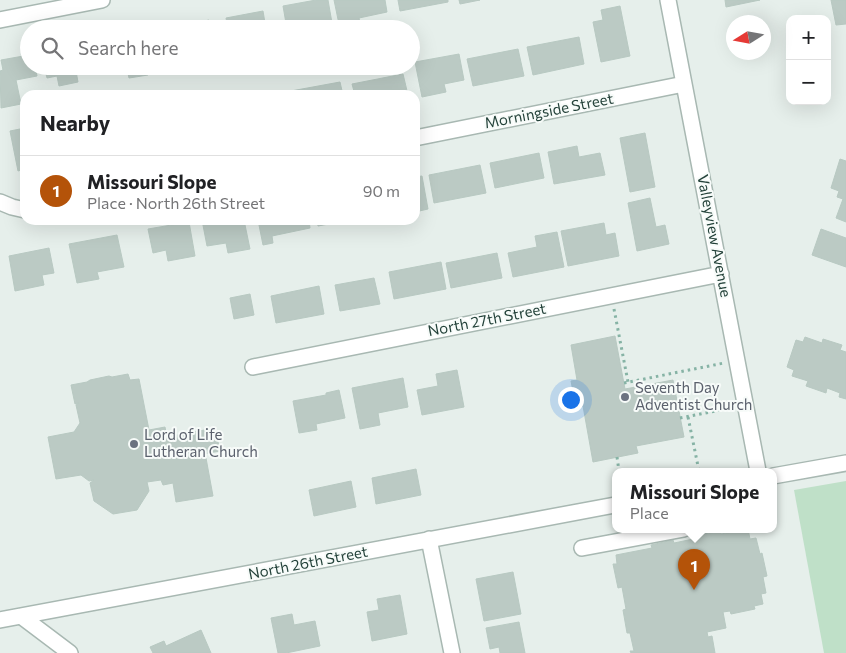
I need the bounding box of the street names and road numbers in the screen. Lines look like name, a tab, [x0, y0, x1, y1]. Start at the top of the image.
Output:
street label: Morningside Street	[483, 89, 615, 131]
street label: Valleyview Avenue	[694, 173, 736, 299]
street label: North 27th Street	[426, 299, 547, 339]
street label: North 26th Street	[247, 542, 369, 582]

